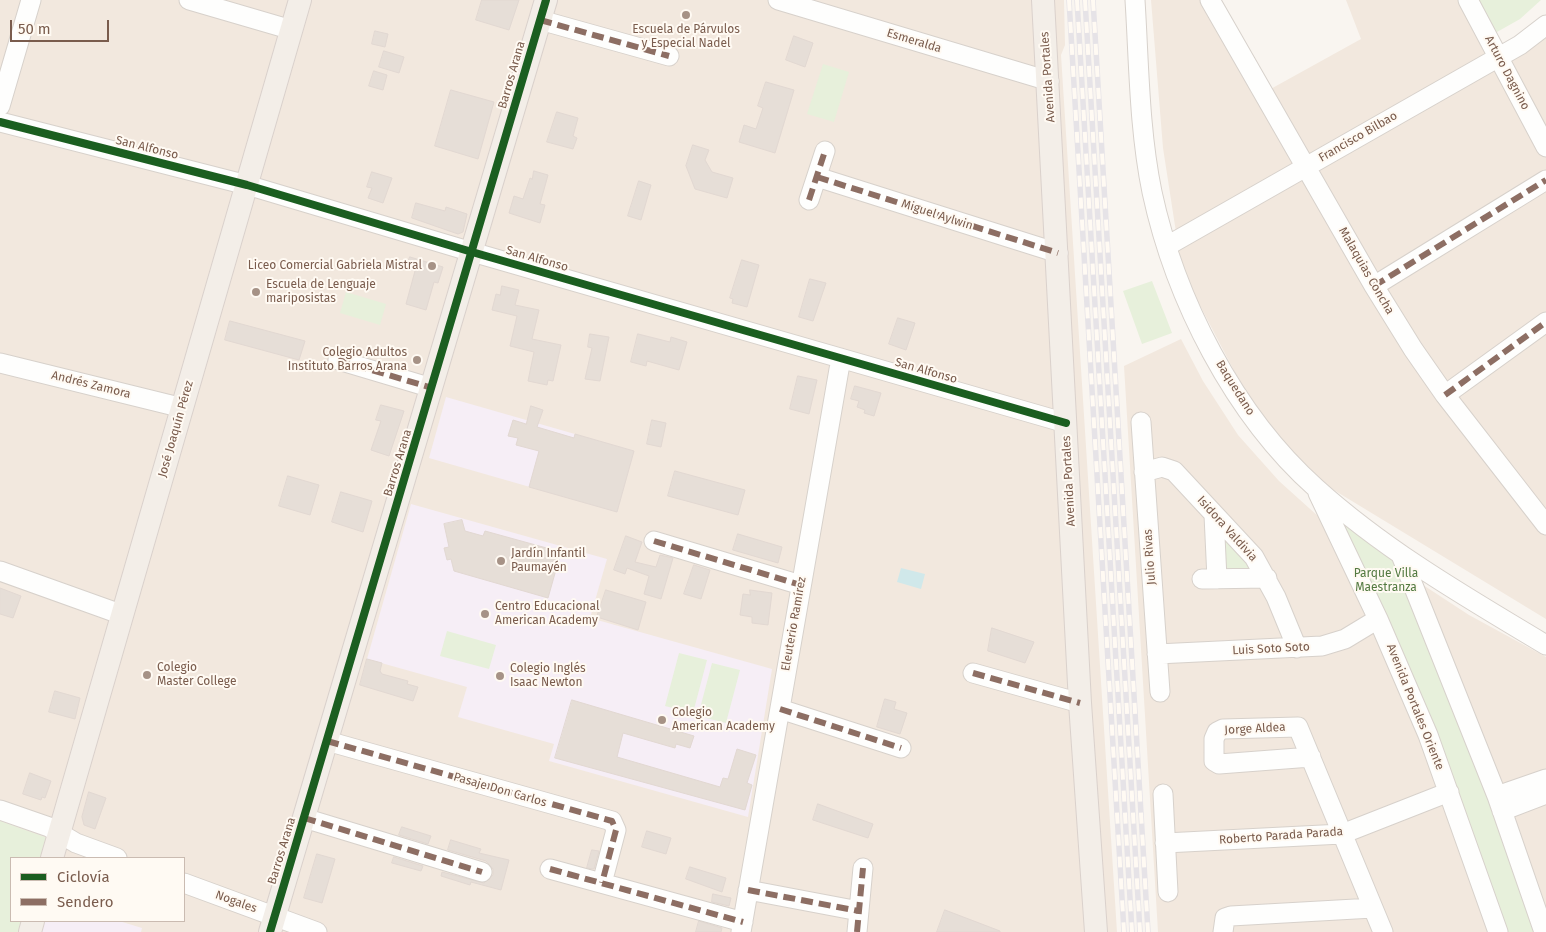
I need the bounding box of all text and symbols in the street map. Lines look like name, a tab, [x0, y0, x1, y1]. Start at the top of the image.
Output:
marker: Escuela de Párvulos y Especial Nadel	[680, 9, 692, 21]
scale bar	[12, 10, 111, 42]
text: 50 m	[18, 20, 51, 38]
place label: Escuela de Párvulos y Especial Nadel	[632, 23, 740, 51]
street label: Esmeralda	[885, 26, 943, 56]
street label: Avenida Portales	[1038, 31, 1058, 123]
street label: Arturo Dagnino	[1481, 33, 1533, 113]
street label: Barros Arana	[495, 40, 529, 110]
street label: Francisco Bilbao	[1316, 109, 1400, 165]
street label: San Alfonso	[114, 133, 180, 163]
street label: Miguel Aylwin	[899, 197, 975, 233]
street label: Malaquias Concha	[1335, 225, 1397, 317]
street label: San Alfonso	[504, 243, 570, 275]
place label: Liceo Comercial Gabriela Mistral	[248, 259, 422, 273]
marker: Liceo Comercial Gabriela Mistral	[426, 260, 438, 272]
place label: Escuela de Lenguaje mariposistas	[266, 278, 376, 306]
marker: Escuela de Lenguaje mariposistas	[250, 286, 262, 298]
place label: Colegio Adultos Instituto Barros Arana	[288, 346, 407, 374]
marker: Colegio Adultos Instituto Barros Arana	[411, 354, 423, 366]
street label: San Alfonso	[893, 355, 959, 387]
street label: Baquedano	[1212, 358, 1258, 418]
street label: Andrés Zamora	[50, 368, 132, 402]
street label: José Joaquín Pérez	[155, 379, 197, 479]
street label: Barros Arana	[381, 428, 415, 498]
street label: Avenida Portales	[1059, 435, 1079, 527]
street label: Isidora Valdivia	[1194, 493, 1260, 565]
street label: Julio Rivas	[1141, 529, 1159, 585]
place label: Jardín Infantil Paumayén	[511, 547, 586, 575]
marker: Jardín Infantil Paumayén	[495, 555, 507, 567]
park label: Parque Villa Maestranza	[1354, 567, 1418, 595]
street label: Eleuterio Ramírez	[779, 576, 809, 672]
place label: Centro Educacional American Academy	[495, 600, 599, 628]
marker: Centro Educacional American Academy	[479, 608, 491, 620]
street label: Luis Soto Soto	[1232, 640, 1310, 658]
street label: Avenida Portales Oriente	[1383, 642, 1447, 772]
place label: Colegio Master College	[157, 661, 236, 689]
place label: Colegio Inglés Isaac Newton	[510, 662, 586, 690]
marker: Colegio Master College	[141, 669, 153, 681]
marker: Colegio Inglés Isaac Newton	[494, 670, 506, 682]
place label: Colegio American Academy	[672, 706, 775, 734]
marker: Colegio American Academy	[656, 714, 668, 726]
street label: Jorge Aldea	[1224, 720, 1286, 738]
street label: Pasaje Don Carlos	[452, 770, 548, 810]
street label: Barros Arana	[265, 816, 299, 886]
street label: Roberto Parada Parada	[1218, 824, 1344, 848]
legend	[10, 857, 185, 922]
text: Ciclovía	[57, 868, 110, 886]
street label: Nogales	[213, 888, 259, 916]
text: Sendero	[57, 893, 113, 911]

